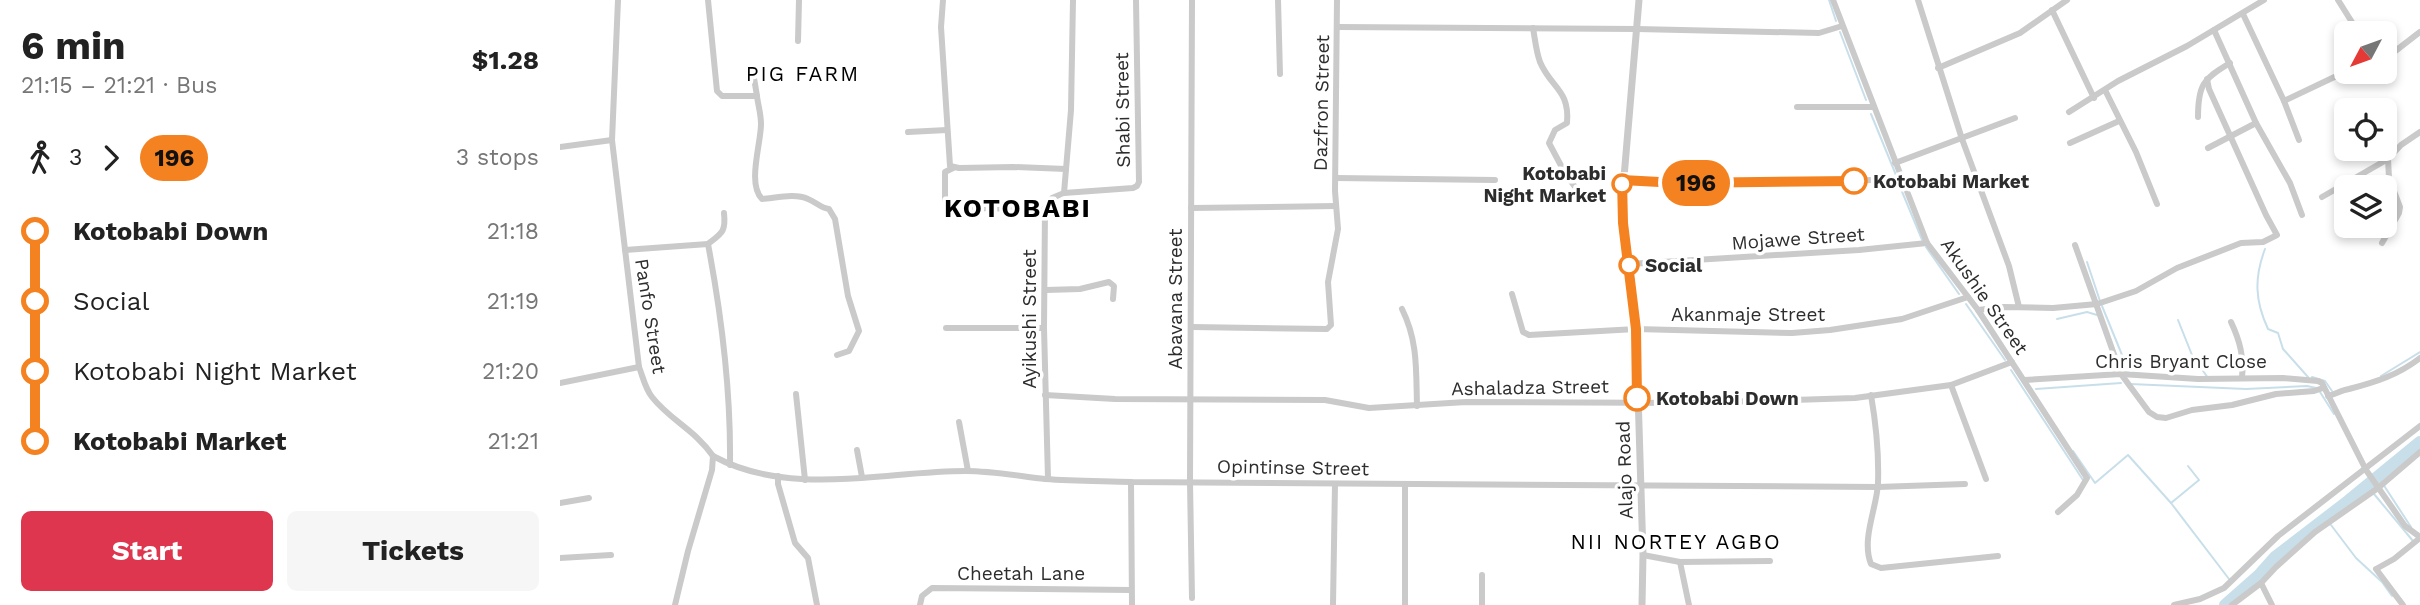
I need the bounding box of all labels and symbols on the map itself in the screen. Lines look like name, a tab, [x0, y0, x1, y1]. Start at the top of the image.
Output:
north arrow	[2334, 21, 2398, 84]
street label: Dazfron Street	[1309, 35, 1334, 171]
street label: Shabi Street	[1110, 52, 1135, 168]
district label: PIG FARM	[746, 61, 860, 86]
line badge: 196	[1656, 160, 1736, 206]
place label: Kotobabi Night Market	[1483, 162, 1607, 207]
marker: Kotobabi Market	[1841, 168, 1867, 194]
place label: Kotobabi Market	[1873, 170, 2030, 193]
marker: Kotobabi Night Market	[1612, 174, 1632, 194]
district label: KOTOBABI	[944, 193, 1092, 223]
street label: Mojawe Street	[1731, 222, 1865, 255]
street label: Abavana Street	[1164, 228, 1187, 370]
street label: Akushie Street	[1936, 234, 2033, 359]
street label: Ayikushi Street	[1018, 249, 1041, 389]
place label: Social	[1645, 254, 1703, 277]
marker: Social	[1619, 255, 1639, 275]
street label: Panfo Street	[630, 257, 671, 375]
street label: Akanmaje Street	[1671, 303, 1825, 326]
street label: Chris Bryant Close	[2095, 350, 2267, 373]
street label: Ashaladza Street	[1451, 375, 1609, 400]
marker: Kotobabi Down	[1624, 385, 1650, 411]
place label: Kotobabi Down	[1656, 387, 1799, 410]
street label: Alajo Road	[1611, 420, 1638, 520]
street label: Opintinse Street	[1217, 455, 1369, 480]
district label: NII NORTEY AGBO	[1570, 529, 1782, 554]
street label: Cheetah Lane	[957, 562, 1085, 585]

